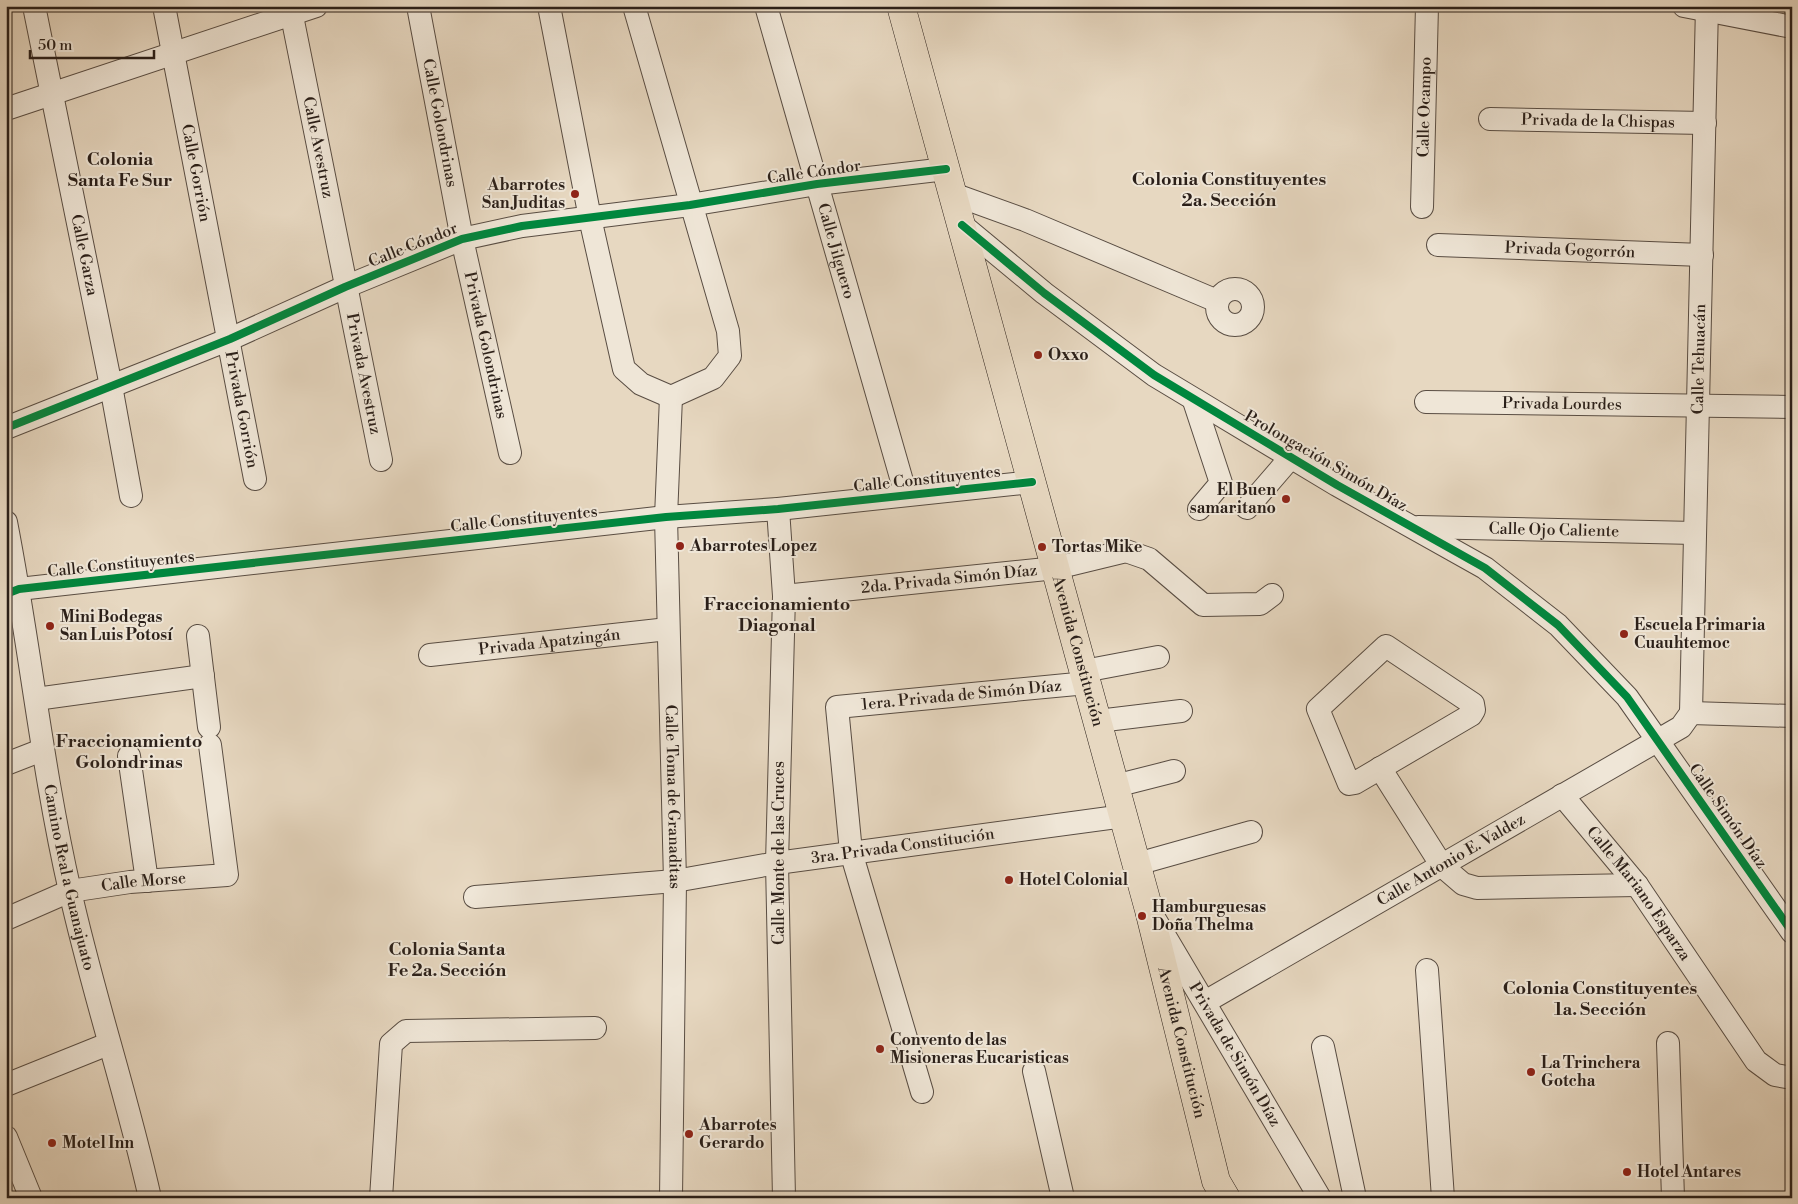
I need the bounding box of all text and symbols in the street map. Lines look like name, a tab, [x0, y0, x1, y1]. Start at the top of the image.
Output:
scale bar	[30, 28, 154, 60]
text: 50 m	[38, 36, 72, 55]
street label: Calle Ocampo	[1413, 56, 1436, 158]
street label: Calle Golondrinas	[418, 57, 462, 189]
street label: Calle Avestruz	[298, 95, 338, 200]
street label: Privada de la Chispas	[1521, 110, 1675, 132]
street label: Calle Gorrión	[177, 122, 215, 224]
district label: Colonia Santa Fe Sur	[68, 148, 172, 192]
street label: Calle Cóndor	[766, 156, 862, 188]
district label: Colonia Constituyentes 2a. Sección	[1132, 168, 1326, 212]
place label: Abarrotes San Juditas	[482, 175, 565, 213]
marker: Abarrotes San Juditas	[569, 188, 581, 200]
street label: Calle Jilguero	[813, 201, 859, 301]
street label: Calle Garza	[66, 212, 103, 298]
street label: Calle Cóndor	[365, 218, 461, 272]
street label: Privada Gogorrón	[1504, 238, 1636, 262]
street label: Privada Golondrinas	[460, 270, 512, 421]
street label: Calle Tehuacán	[1688, 303, 1710, 415]
street label: Privada Avestruz	[342, 311, 386, 436]
place label: Oxxo	[1048, 345, 1089, 365]
street label: Privada Gorrión	[221, 349, 263, 470]
marker: Oxxo	[1032, 349, 1044, 361]
street label: Privada Lourdes	[1502, 393, 1622, 415]
street label: Prolongación Simón Díaz	[1241, 406, 1411, 516]
street label: Calle Constituyentes	[852, 461, 1002, 497]
place label: El Buen samaritano	[1190, 480, 1276, 518]
marker: El Buen samaritano	[1280, 493, 1292, 505]
street label: Calle Constituyentes	[449, 501, 599, 537]
street label: Calle Ojo Caliente	[1489, 519, 1619, 541]
place label: Abarrotes Lopez	[689, 536, 817, 556]
place label: Tortas Mike	[1052, 537, 1143, 557]
marker: Abarrotes Lopez	[674, 540, 686, 552]
marker: Tortas Mike	[1036, 541, 1048, 553]
street label: Calle Constituyentes	[46, 546, 196, 582]
street label: 2da. Privada Simón Díaz	[860, 560, 1038, 598]
street label: Avenida Constitución	[1048, 573, 1108, 729]
district label: Fraccionamiento Diagonal	[704, 593, 850, 637]
place label: Mini Bodegas San Luis Potosí	[60, 607, 173, 645]
place label: Escuela Primaria Cuauhtemoc	[1634, 615, 1766, 653]
marker: Mini Bodegas San Luis Potosí	[44, 620, 56, 632]
street label: Privada Apatzingán	[477, 624, 622, 660]
marker: Escuela Primaria Cuauhtemoc	[1618, 628, 1630, 640]
street label: 1era. Privada de Simón Díaz	[860, 675, 1063, 715]
street label: Calle Toma de Granaditas	[661, 704, 685, 889]
district label: Fraccionamiento Golondrinas	[56, 730, 202, 774]
street label: Calle Simón Díaz	[1684, 760, 1772, 872]
street label: Calle Monte de las Cruces	[769, 761, 789, 945]
street label: Camino Real a Guanajuato	[39, 783, 99, 973]
street label: Calle Antonio E. Valdez	[1373, 809, 1529, 911]
street label: Calle Mariano Esparza	[1582, 822, 1696, 965]
street label: 3ra. Privada Constitución	[810, 824, 996, 868]
street label: Calle Morse	[100, 868, 187, 896]
place label: Hotel Colonial	[1019, 870, 1129, 890]
marker: Hotel Colonial	[1003, 874, 1015, 886]
place label: Hamburguesas Doña Thelma	[1152, 897, 1266, 935]
marker: Hamburguesas Doña Thelma	[1136, 910, 1148, 922]
district label: Colonia Santa Fe 2a. Sección	[388, 938, 506, 982]
street label: Avenida Constitución	[1153, 964, 1210, 1121]
district label: Colonia Constituyentes 1a. Sección	[1503, 977, 1697, 1021]
street label: Privada de Simón Díaz	[1185, 979, 1285, 1130]
place label: Convento de las Misioneras Eucaristicas	[890, 1030, 1069, 1068]
marker: Convento de las Misioneras Eucaristicas	[874, 1043, 886, 1055]
place label: La Trinchera Gotcha	[1541, 1053, 1641, 1091]
marker: La Trinchera Gotcha	[1525, 1066, 1537, 1078]
place label: Abarrotes Gerardo	[698, 1115, 777, 1153]
marker: Abarrotes Gerardo	[683, 1128, 695, 1140]
place label: Motel Inn	[62, 1133, 134, 1153]
marker: Motel Inn	[46, 1137, 58, 1149]
place label: Hotel Antares	[1637, 1162, 1741, 1182]
marker: Hotel Antares	[1621, 1166, 1633, 1178]

